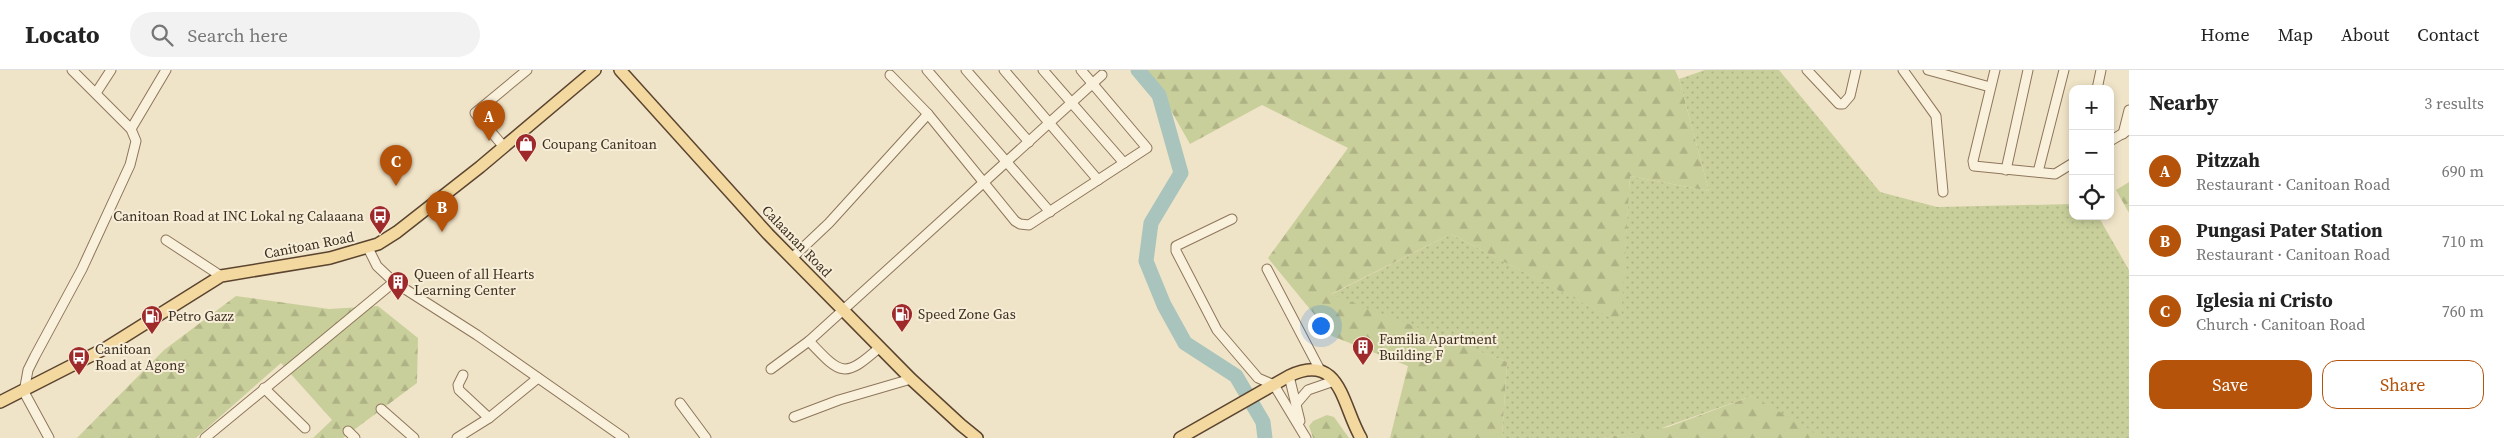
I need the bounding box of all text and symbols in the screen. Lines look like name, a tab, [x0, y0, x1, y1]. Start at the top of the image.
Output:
search box	[130, 12, 480, 57]
text: Locato	[25, 18, 100, 51]
icon: search	[148, 21, 176, 49]
text: Search here	[188, 22, 288, 48]
text: Home	[2201, 22, 2250, 47]
text: Map	[2278, 22, 2313, 47]
text: About	[2341, 22, 2389, 47]
text: Contact	[2417, 22, 2479, 47]
map controls	[2069, 85, 2114, 220]
button: +	[2069, 85, 2114, 130]
text: Nearby	[2149, 88, 2219, 117]
text: 3 results	[2424, 92, 2484, 114]
pin: A	[473, 100, 505, 141]
button: −	[2069, 130, 2114, 175]
shop icon: Coupang Canitoan	[514, 132, 538, 163]
place label: Coupang Canitoan	[542, 134, 657, 154]
pin: C	[380, 145, 412, 186]
text: Pitzzah	[2196, 147, 2260, 173]
text: A	[2160, 160, 2170, 182]
text: 690 m	[2442, 160, 2484, 182]
text: Restaurant · Canitoan Road	[2196, 173, 2390, 195]
button: locate	[2069, 175, 2114, 220]
pin: B	[426, 191, 458, 232]
street label: Calaanan Road	[757, 201, 837, 282]
bus stop icon: Canitoan Road at INC Lokal ng Calaaana	[368, 204, 392, 235]
place label: Canitoan Road at INC Lokal ng Calaaana	[113, 206, 365, 226]
text: Pungasi Pater Station	[2196, 217, 2383, 243]
street label: Canitoan Road	[262, 226, 356, 264]
text: B	[2160, 230, 2170, 252]
text: 710 m	[2442, 230, 2484, 252]
text: Restaurant · Canitoan Road	[2196, 243, 2390, 265]
place label: Queen of all Hearts Learning Center	[414, 264, 534, 300]
building icon: Queen of all Hearts Learning Center	[386, 270, 410, 301]
text: Iglesia ni Cristo	[2196, 287, 2333, 313]
text: C	[2160, 300, 2170, 322]
text: 760 m	[2442, 300, 2484, 322]
fuel station icon: Speed Zone Gas	[890, 302, 914, 333]
fuel station icon: Petro Gazz	[140, 304, 164, 335]
place label: Speed Zone Gas	[918, 304, 1016, 324]
place label: Petro Gazz	[168, 306, 234, 326]
your location	[1308, 313, 1334, 339]
text: Church · Canitoan Road	[2196, 313, 2365, 335]
place label: Familia Apartment Building F	[1379, 329, 1497, 365]
building icon: Familia Apartment Building F	[1351, 335, 1375, 366]
place label: Canitoan Road at Agong	[95, 339, 185, 375]
bus stop icon: Canitoan Road at Agong	[67, 345, 91, 376]
button: Save	[2149, 360, 2312, 409]
button: Share	[2322, 360, 2484, 409]

